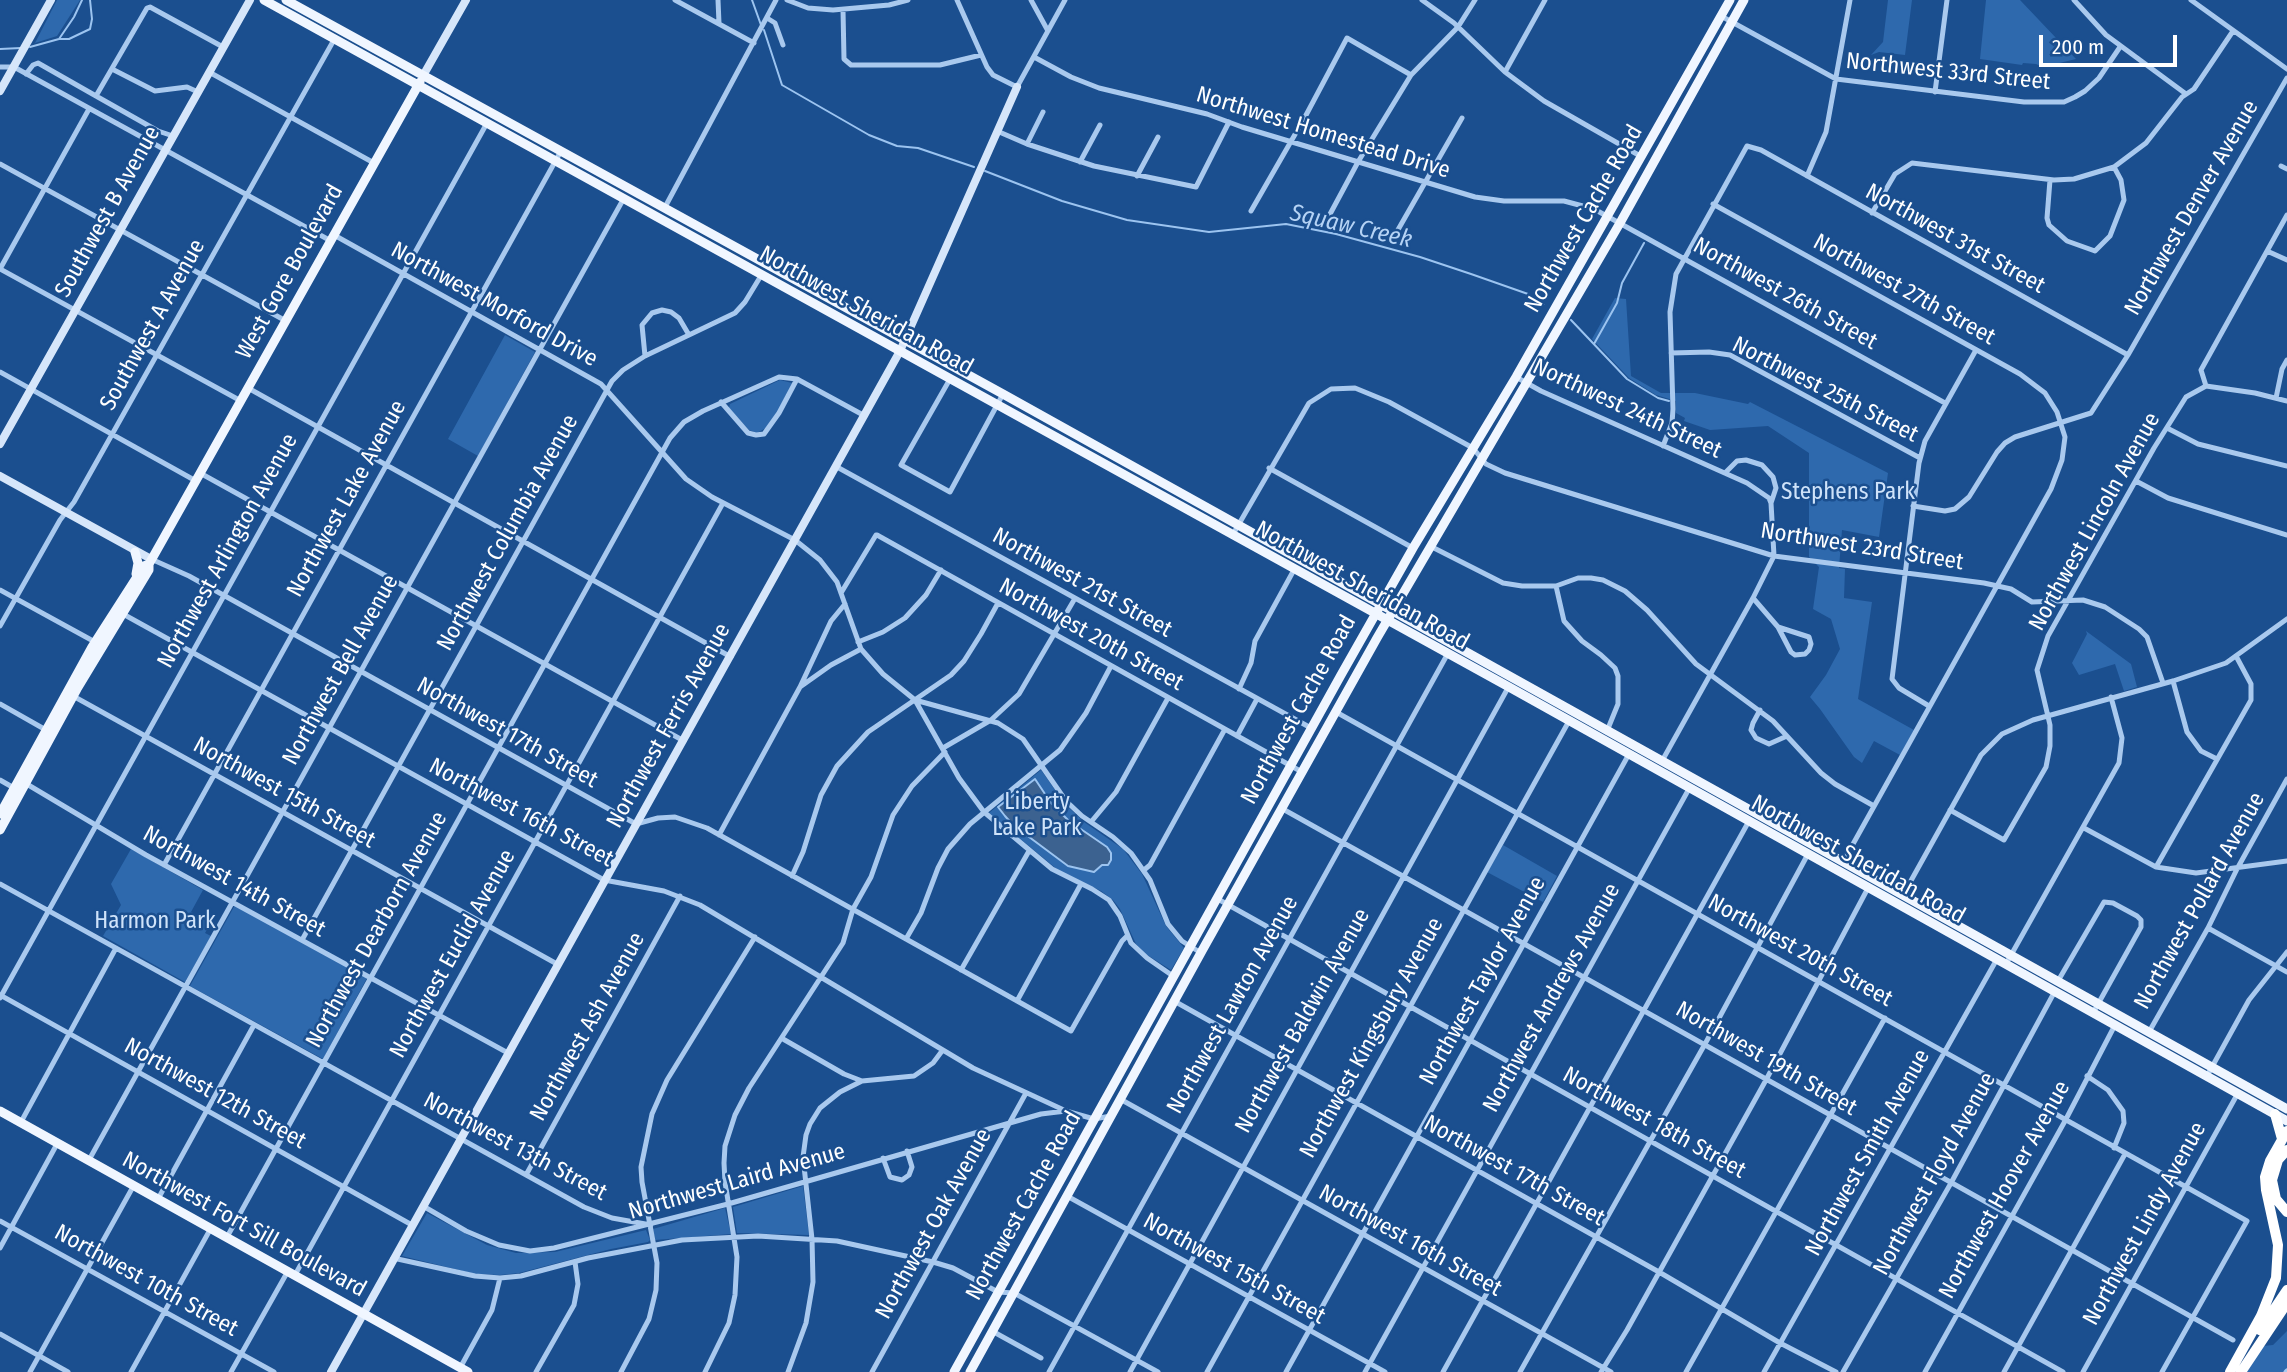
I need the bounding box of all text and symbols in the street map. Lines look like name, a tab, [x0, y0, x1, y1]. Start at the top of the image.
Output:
scale bar	[2042, 21, 2180, 65]
text: 200 m	[2052, 34, 2104, 60]
street label: Northwest 33rd Street	[1844, 48, 2052, 96]
street label: Northwest Homestead Drive	[1193, 81, 1453, 185]
street label: Northwest Denver Avenue	[2119, 96, 2265, 320]
street label: Northwest Cache Road	[1519, 120, 1649, 318]
street label: Southwest B Avenue	[50, 122, 166, 302]
street label: Northwest 31st Street	[1860, 178, 2050, 300]
street label: West Gore Boulevard	[231, 180, 349, 364]
water label: Squaw Creek	[1287, 199, 1415, 255]
street label: Northwest 27th Street	[1808, 229, 2000, 351]
street label: Northwest 26th Street	[1688, 232, 1882, 356]
street label: Southwest A Avenue	[95, 235, 211, 415]
street label: Northwest Morford Drive	[386, 237, 602, 373]
street label: Northwest Sheridan Road	[754, 241, 978, 381]
street label: Northwest 25th Street	[1727, 331, 1923, 449]
street label: Northwest 24th Street	[1528, 353, 1726, 465]
street label: Northwest Lake Avenue	[281, 396, 413, 602]
street label: Northwest Lincoln Avenue	[2023, 408, 2167, 636]
street label: Northwest Columbia Avenue	[431, 410, 585, 656]
street label: Northwest Arlington Avenue	[152, 429, 304, 673]
park label: Stephens Park	[1781, 479, 1915, 507]
street label: Northwest Sheridan Road	[1250, 516, 1474, 656]
street label: Northwest 23rd Street	[1759, 517, 1965, 577]
street label: Northwest 21st Street	[987, 522, 1177, 644]
street label: Northwest Bell Avenue	[277, 570, 405, 770]
street label: Northwest 20th Street	[994, 573, 1188, 697]
street label: Northwest Cache Road	[1236, 611, 1362, 809]
street label: Northwest Ferris Avenue	[601, 619, 737, 833]
street label: Northwest 17th Street	[412, 672, 602, 794]
street label: Northwest 15th Street	[188, 732, 380, 854]
street label: Northwest 16th Street	[424, 753, 618, 873]
street label: Northwest Pollard Avenue	[2129, 788, 2271, 1014]
park label: Liberty Lake Park	[992, 789, 1082, 843]
street label: Northwest Sheridan Road	[1746, 790, 1970, 930]
street label: Northwest Dearborn Avenue	[301, 807, 453, 1053]
street label: Northwest 14th Street	[138, 820, 330, 944]
street label: Northwest Euclid Avenue	[384, 845, 522, 1063]
street label: Northwest Taylor Avenue	[1414, 872, 1552, 1090]
street label: Northwest Andrews Avenue	[1477, 879, 1627, 1117]
street label: Northwest 20th Street	[1703, 889, 1897, 1013]
street label: Northwest Lawton Avenue	[1162, 891, 1304, 1119]
street label: Northwest Baldwin Avenue	[1230, 904, 1376, 1138]
park label: Harmon Park	[94, 908, 216, 936]
street label: Northwest Kingsbury Avenue	[1294, 913, 1450, 1163]
street label: Northwest Ash Avenue	[525, 928, 651, 1126]
street label: Northwest 19th Street	[1670, 996, 1862, 1122]
street label: Northwest 12th Street	[119, 1033, 311, 1155]
street label: Northwest Smith Avenue	[1800, 1045, 1936, 1261]
street label: Northwest 18th Street	[1558, 1061, 1750, 1185]
street label: Northwest Floyd Avenue	[1868, 1068, 2002, 1280]
street label: Northwest Hoover Avenue	[1934, 1076, 2076, 1304]
street label: Northwest 13th Street	[419, 1087, 611, 1207]
street label: Northwest Cache Road	[961, 1107, 1087, 1305]
street label: Northwest 17th Street	[1419, 1110, 1609, 1232]
street label: Northwest Lindy Avenue	[2078, 1118, 2212, 1330]
street label: Northwest Oak Avenue	[870, 1124, 998, 1324]
street label: Northwest Laird Avenue	[625, 1138, 849, 1226]
street label: Northwest Fort Sill Boulevard	[117, 1146, 371, 1304]
street label: Northwest 16th Street	[1314, 1179, 1506, 1303]
street label: Northwest 15th Street	[1138, 1208, 1330, 1330]
street label: Northwest 10th Street	[49, 1219, 243, 1343]

